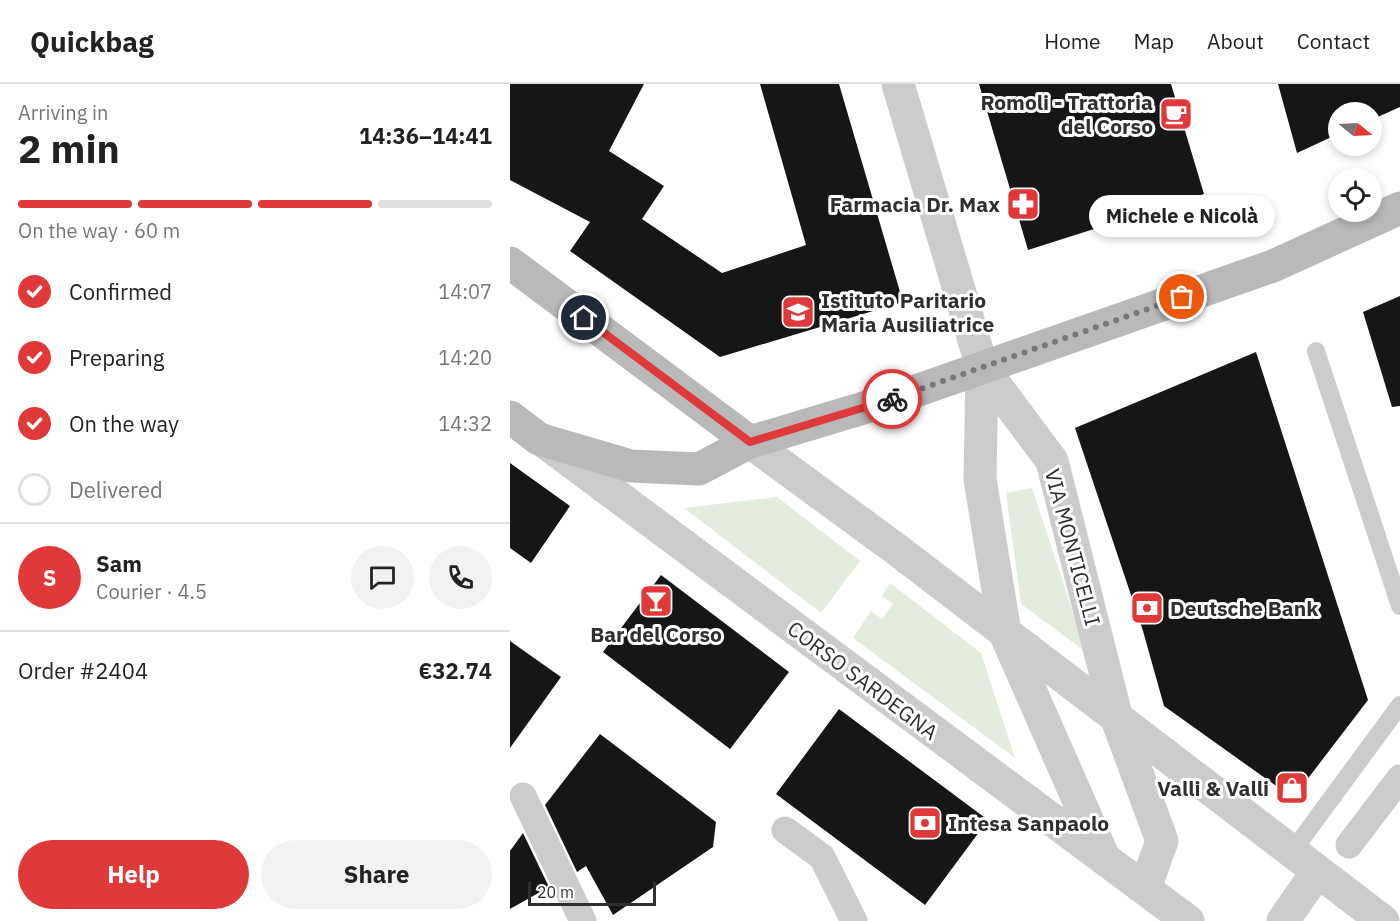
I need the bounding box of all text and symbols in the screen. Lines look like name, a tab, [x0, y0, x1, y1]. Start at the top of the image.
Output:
text: Quickbag	[30, 23, 154, 60]
text: Home	[1044, 27, 1101, 55]
text: Map	[1134, 27, 1174, 55]
text: About	[1207, 27, 1264, 55]
text: Contact	[1297, 27, 1370, 55]
place label: Romoli - Trattoria del Corso	[980, 88, 1153, 140]
cafe icon: Romoli - Trattoria del Corso	[1158, 96, 1194, 132]
text: Arriving in	[18, 99, 108, 126]
north arrow	[1328, 102, 1382, 156]
map controls	[1328, 102, 1382, 222]
text: 14:36–14:41	[359, 121, 492, 150]
text: 2 min	[18, 123, 120, 174]
button: locate	[1328, 168, 1382, 222]
pharmacy icon: Farmacia Dr. Max	[1005, 186, 1041, 222]
place label: Farmacia Dr. Max	[830, 190, 1000, 218]
callout: Michele e Nicolà	[1089, 195, 1275, 237]
text: Michele e Nicolà	[1106, 202, 1258, 229]
text: On the way · 60 m	[18, 217, 180, 244]
pin	[1156, 271, 1207, 322]
icon: check	[18, 275, 51, 308]
text: Confirmed	[69, 277, 172, 306]
text: 14:07	[438, 278, 492, 305]
icon: bag	[1165, 280, 1198, 313]
place label: Istituto Paritario Maria Ausiliatrice	[821, 286, 995, 338]
pin	[558, 292, 609, 343]
school or university icon: Istituto Paritario Maria Ausiliatrice	[780, 294, 816, 330]
icon: home	[567, 301, 600, 334]
icon: check	[18, 341, 51, 374]
text: Preparing	[69, 343, 164, 372]
text: 14:20	[438, 344, 492, 371]
courier	[862, 369, 922, 429]
icon: bike	[876, 383, 909, 416]
icon: check	[18, 407, 51, 440]
text: On the way	[69, 409, 179, 438]
text: 14:32	[438, 410, 492, 437]
street label: VIA MONTICELLI	[1039, 465, 1107, 629]
text: Delivered	[69, 475, 163, 504]
button: chat	[351, 546, 414, 609]
button: phone	[429, 546, 492, 609]
text: Sam	[96, 549, 142, 578]
text: S	[43, 563, 56, 592]
text: Courier · 4.5	[96, 578, 207, 605]
bar icon: Bar del Corso	[638, 583, 674, 619]
bank icon: Deutsche Bank	[1129, 590, 1165, 626]
place label: Deutsche Bank	[1170, 594, 1319, 622]
street label: CORSO SARDEGNA	[782, 614, 944, 746]
place label: Bar del Corso	[590, 620, 722, 648]
text: Order #2404	[18, 656, 148, 685]
text: €32.74	[419, 656, 492, 685]
shop icon: Valli & Valli	[1274, 770, 1310, 806]
place label: Valli & Valli	[1157, 774, 1269, 802]
bank icon: Intesa Sanpaolo	[907, 805, 943, 841]
place label: Intesa Sanpaolo	[948, 809, 1109, 837]
button: Help	[18, 840, 249, 909]
button: Share	[261, 840, 492, 909]
scale bar	[528, 879, 656, 906]
text: 20 m	[537, 882, 574, 902]

